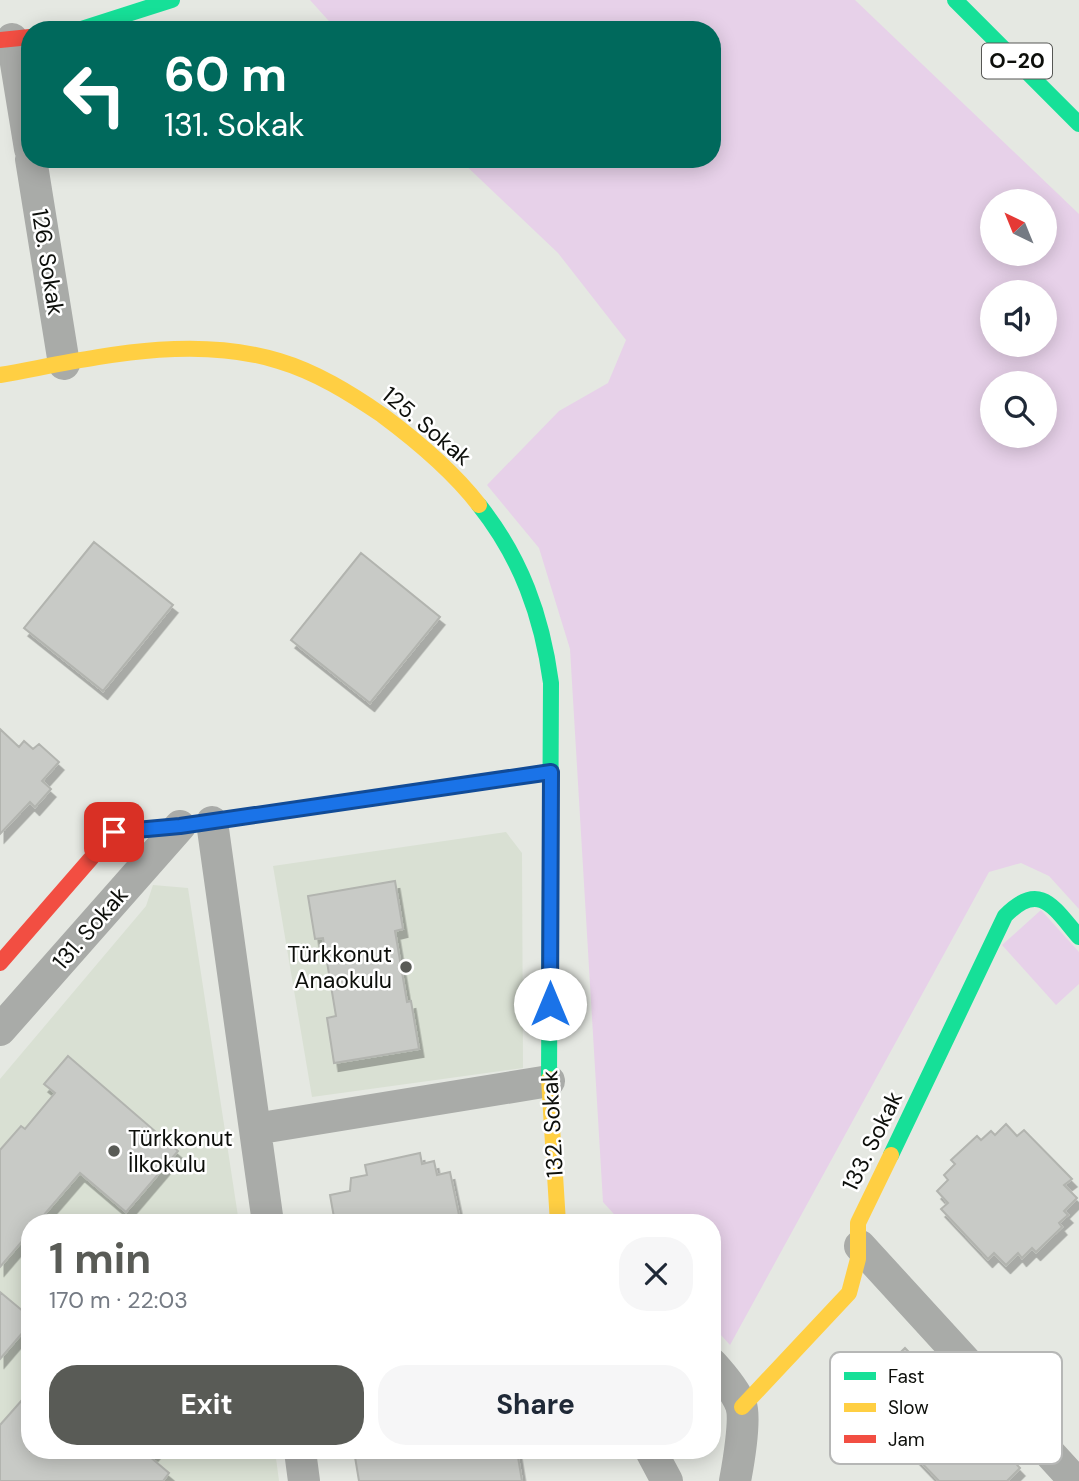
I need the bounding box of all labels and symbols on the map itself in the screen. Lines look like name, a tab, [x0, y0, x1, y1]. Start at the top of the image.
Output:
road number: O-20	[982, 43, 1052, 78]
north arrow	[980, 189, 1057, 266]
street label: 126. Sokak	[25, 207, 71, 318]
street label: 125. Sokak	[376, 380, 478, 472]
pin	[84, 802, 144, 862]
street label: 131. Sokak	[46, 880, 135, 976]
place label: Türkkonut Anaokulu	[287, 939, 392, 995]
marker: Türkkonut Anaokulu	[398, 959, 414, 975]
position arrow	[513, 967, 587, 1041]
street label: 132. Sokak	[534, 1069, 570, 1178]
street label: 133. Sokak	[835, 1086, 909, 1196]
place label: Türkkonut İlkokulu	[128, 1123, 233, 1179]
marker: Türkkonut İlkokulu	[106, 1143, 122, 1159]
legend	[830, 1352, 1062, 1464]
text: Fast	[888, 1364, 924, 1389]
text: Slow	[888, 1395, 929, 1420]
text: Jam	[888, 1427, 925, 1452]

